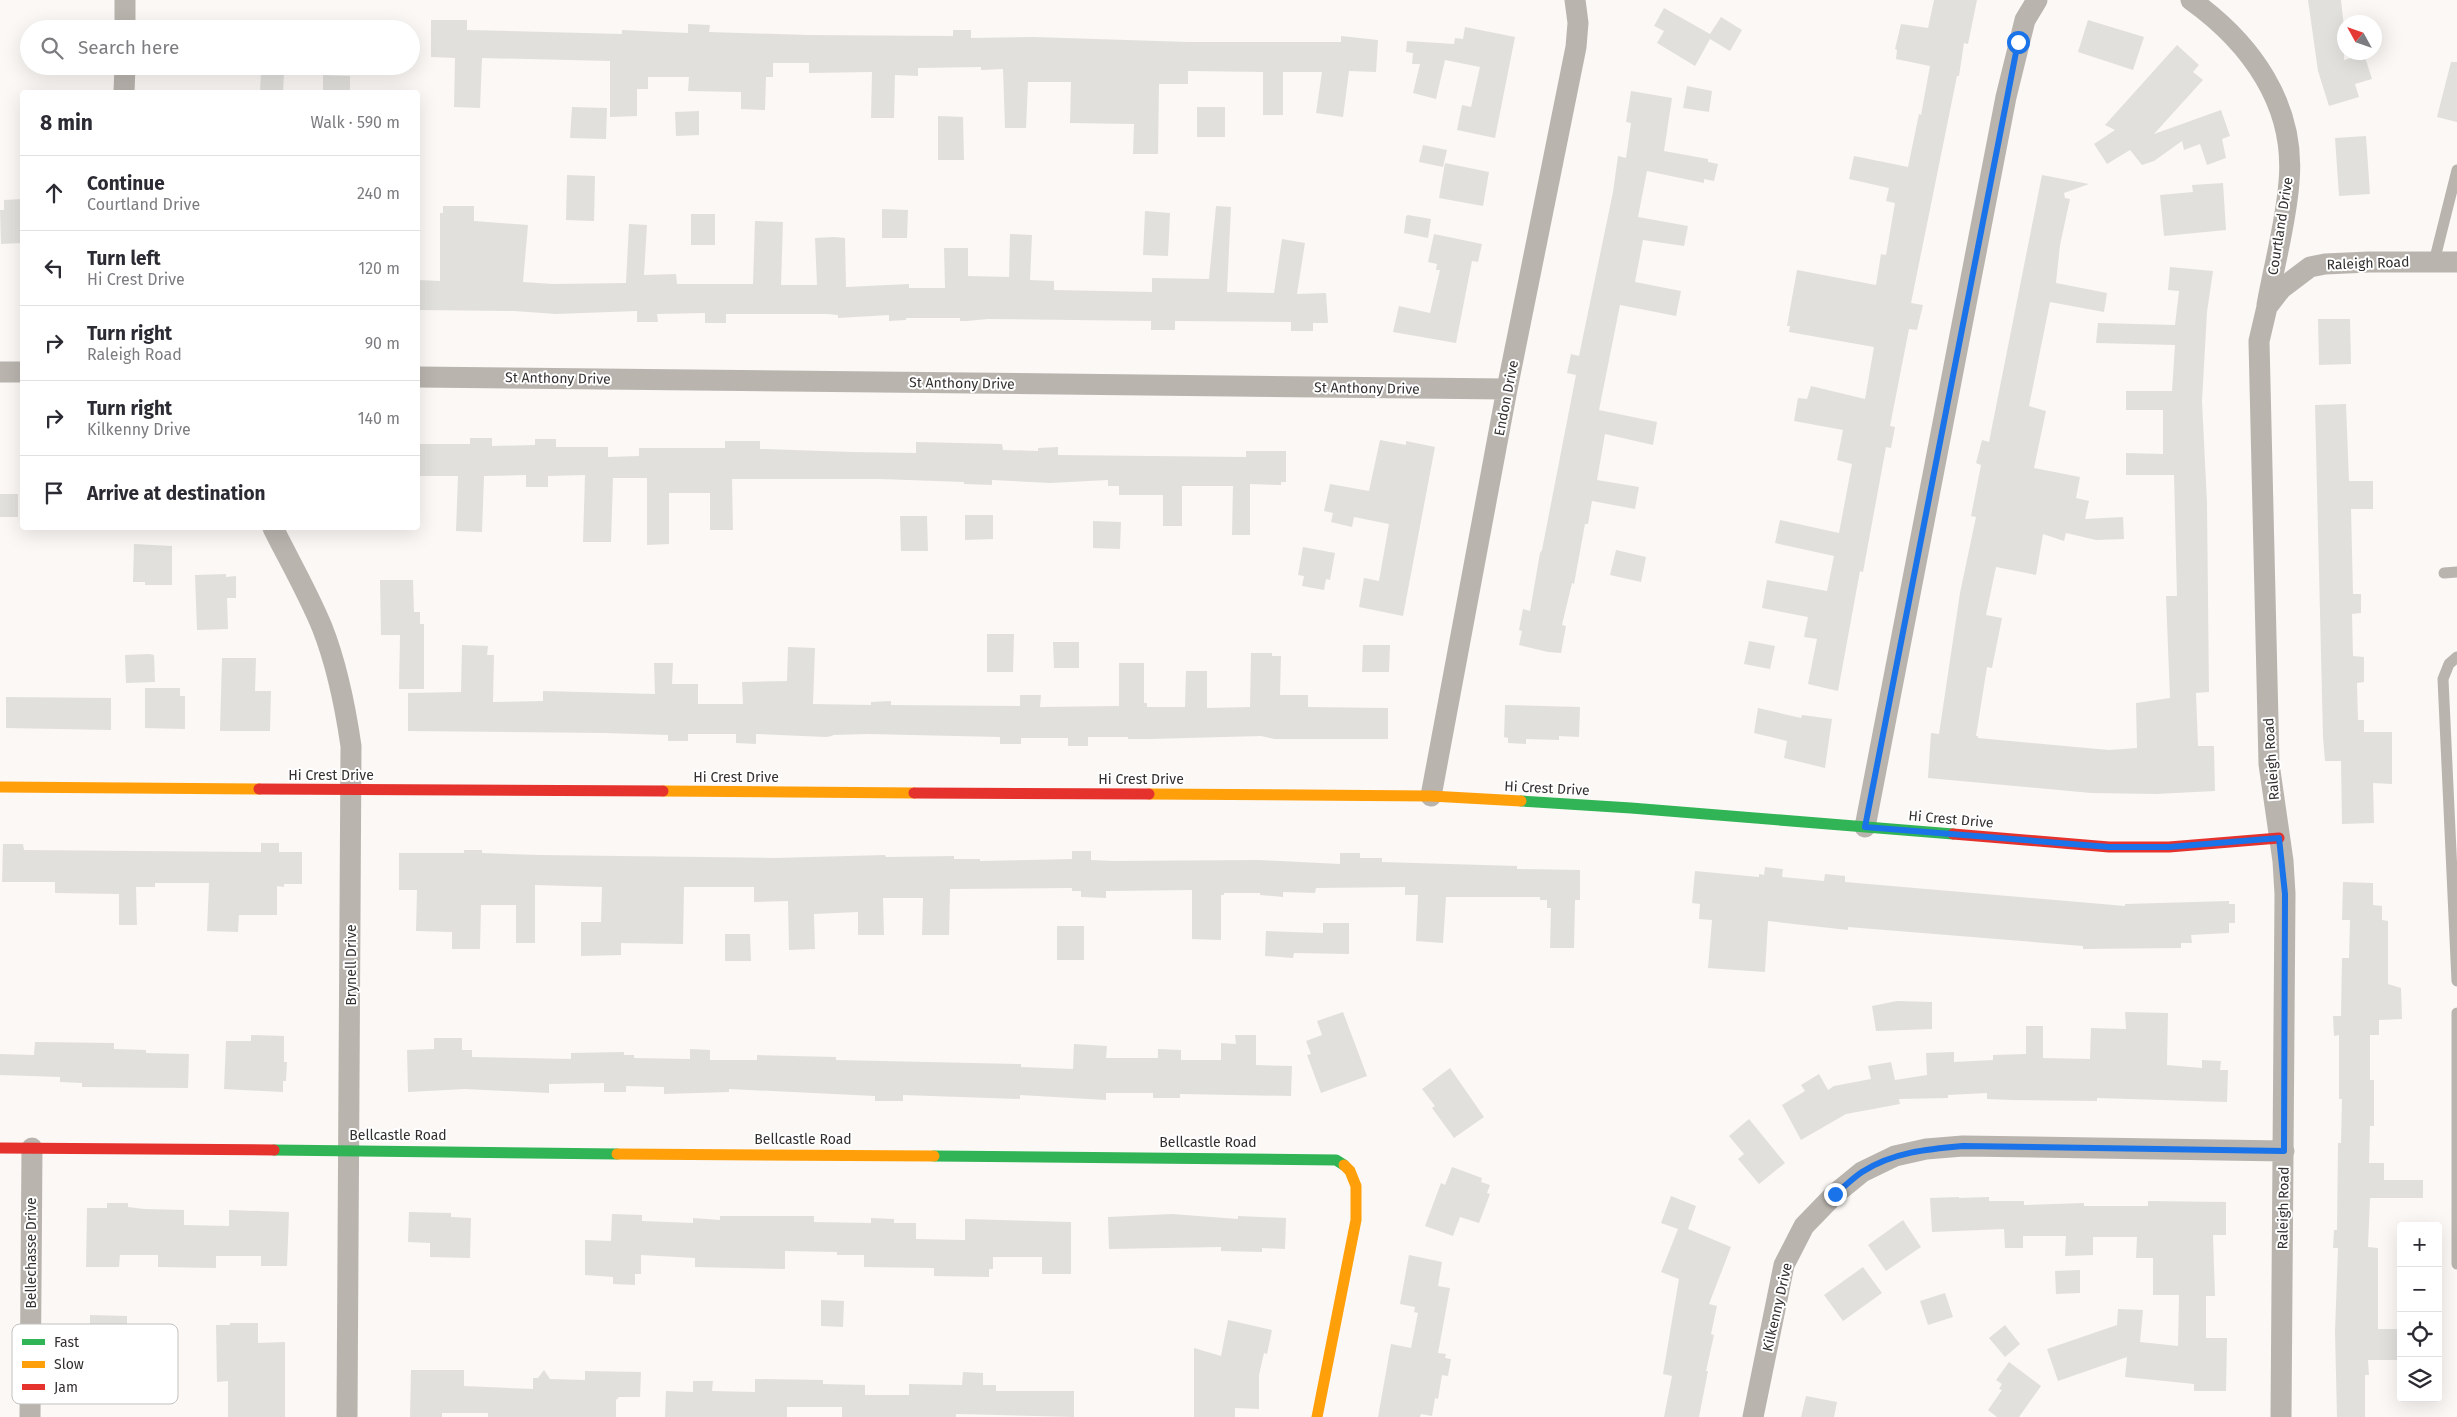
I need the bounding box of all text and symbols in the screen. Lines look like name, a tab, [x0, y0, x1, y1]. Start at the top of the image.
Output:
north arrow	[2337, 15, 2382, 60]
search box	[20, 20, 420, 75]
route start	[2007, 31, 2030, 54]
icon: search	[38, 34, 66, 62]
text: Search here	[78, 36, 179, 59]
text: 8 min	[40, 110, 93, 136]
text: Walk · 590 m	[310, 113, 400, 132]
text: Continue	[87, 172, 165, 195]
street label: Courtland Drive	[2264, 176, 2297, 276]
icon: ahead	[40, 179, 68, 207]
text: 240 m	[357, 184, 400, 203]
text: Courtland Drive	[87, 195, 200, 214]
text: Turn left	[87, 247, 161, 270]
icon: left	[40, 254, 68, 282]
street label: Raleigh Road	[2326, 254, 2410, 273]
text: 120 m	[358, 259, 400, 278]
text: Hi Crest Drive	[87, 270, 185, 289]
text: Turn right	[87, 322, 172, 345]
icon: right	[40, 329, 68, 357]
text: 90 m	[365, 334, 400, 353]
text: Raleigh Road	[87, 345, 182, 364]
street label: Endon Drive	[1491, 359, 1522, 437]
street label: St Anthony Drive	[505, 369, 611, 388]
street label: St Anthony Drive	[909, 374, 1015, 393]
street label: St Anthony Drive	[1314, 379, 1420, 398]
text: Turn right	[87, 397, 172, 420]
icon: right	[40, 404, 68, 432]
text: 140 m	[358, 409, 400, 428]
text: Kilkenny Drive	[87, 420, 191, 439]
icon: arrive	[40, 479, 68, 507]
text: Arrive at destination	[87, 482, 266, 505]
street label: Raleigh Road	[2260, 717, 2283, 801]
street label: Hi Crest Drive	[288, 767, 374, 784]
street label: Hi Crest Drive	[693, 769, 779, 786]
street label: Hi Crest Drive	[1098, 771, 1184, 788]
street label: Hi Crest Drive	[1504, 778, 1590, 799]
street label: Hi Crest Drive	[1908, 807, 1994, 832]
street label: Brynell Drive	[343, 924, 360, 1006]
street label: Bellcastle Road	[349, 1127, 447, 1144]
street label: Bellcastle Road	[754, 1131, 852, 1148]
street label: Bellcastle Road	[1159, 1134, 1257, 1151]
street label: Raleigh Road	[2274, 1166, 2293, 1250]
route end	[1824, 1183, 1847, 1206]
street label: Bellechasse Drive	[23, 1197, 40, 1309]
map controls	[2397, 1222, 2442, 1402]
button: +	[2397, 1222, 2442, 1267]
street label: Kilkenny Drive	[1759, 1261, 1796, 1353]
button: −	[2397, 1267, 2442, 1312]
button: locate	[2397, 1312, 2442, 1357]
legend	[12, 1324, 178, 1404]
text: Fast	[54, 1334, 80, 1351]
text: Slow	[54, 1356, 84, 1373]
button: layers	[2397, 1357, 2442, 1402]
text: Jam	[54, 1379, 78, 1396]

